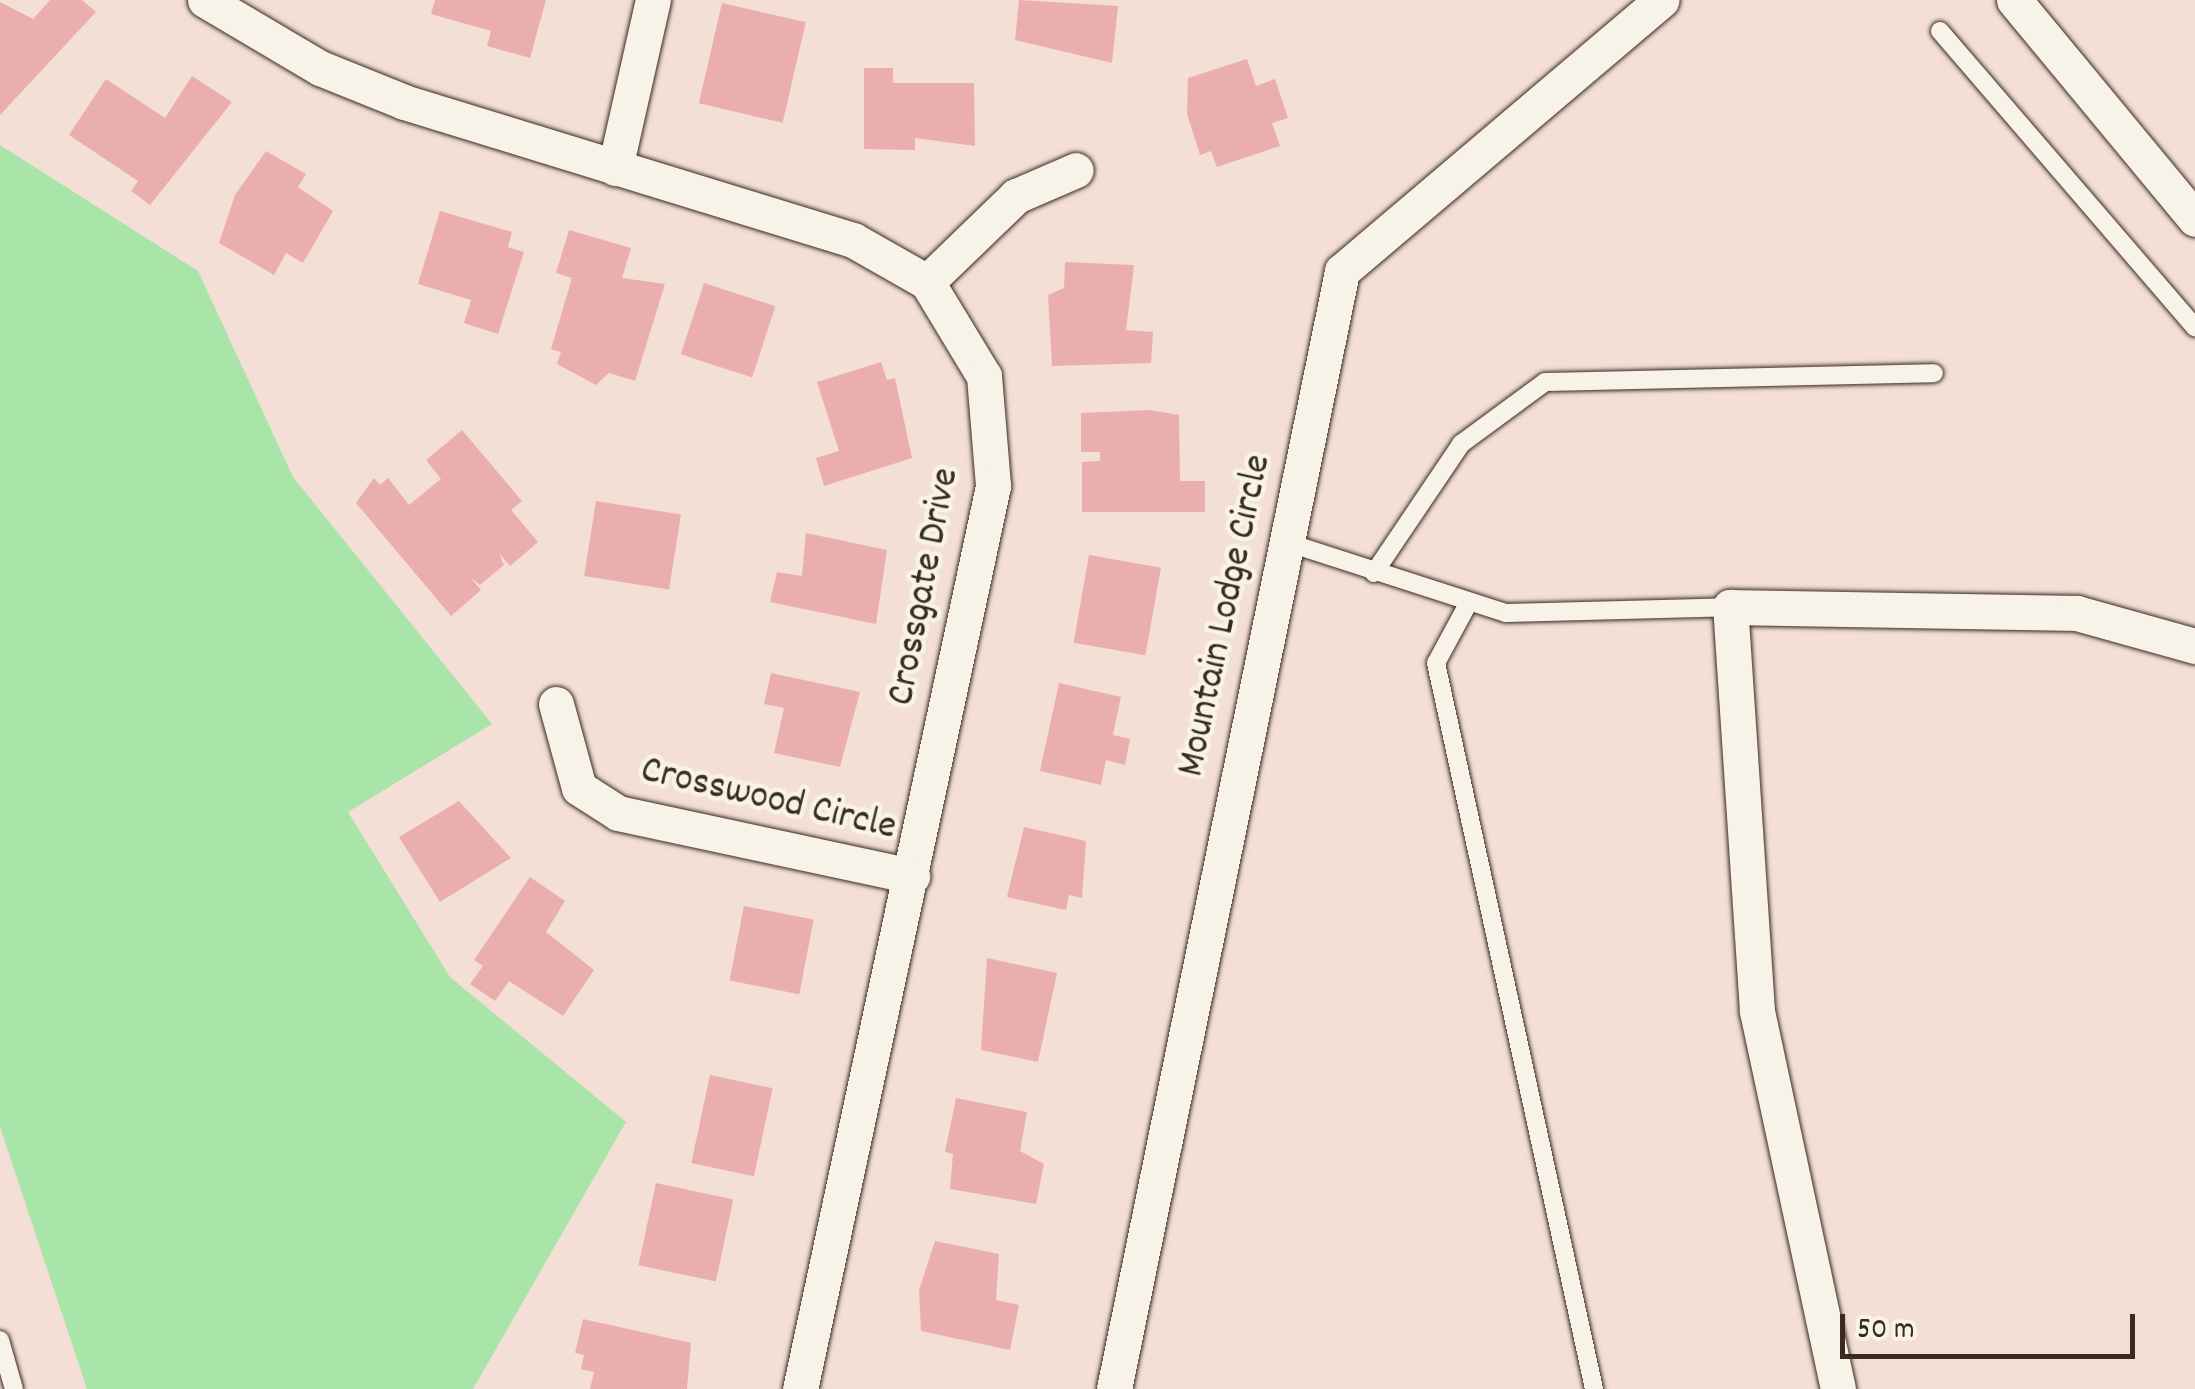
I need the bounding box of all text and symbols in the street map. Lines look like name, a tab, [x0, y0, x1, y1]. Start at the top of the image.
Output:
street label: Mountain Lodge Circle	[1169, 451, 1285, 781]
street label: Crossgate Drive	[879, 464, 973, 710]
street label: Crosswood Circle	[636, 748, 900, 854]
scale bar	[1845, 1294, 2140, 1356]
text: 50 m	[1857, 1310, 1915, 1353]

